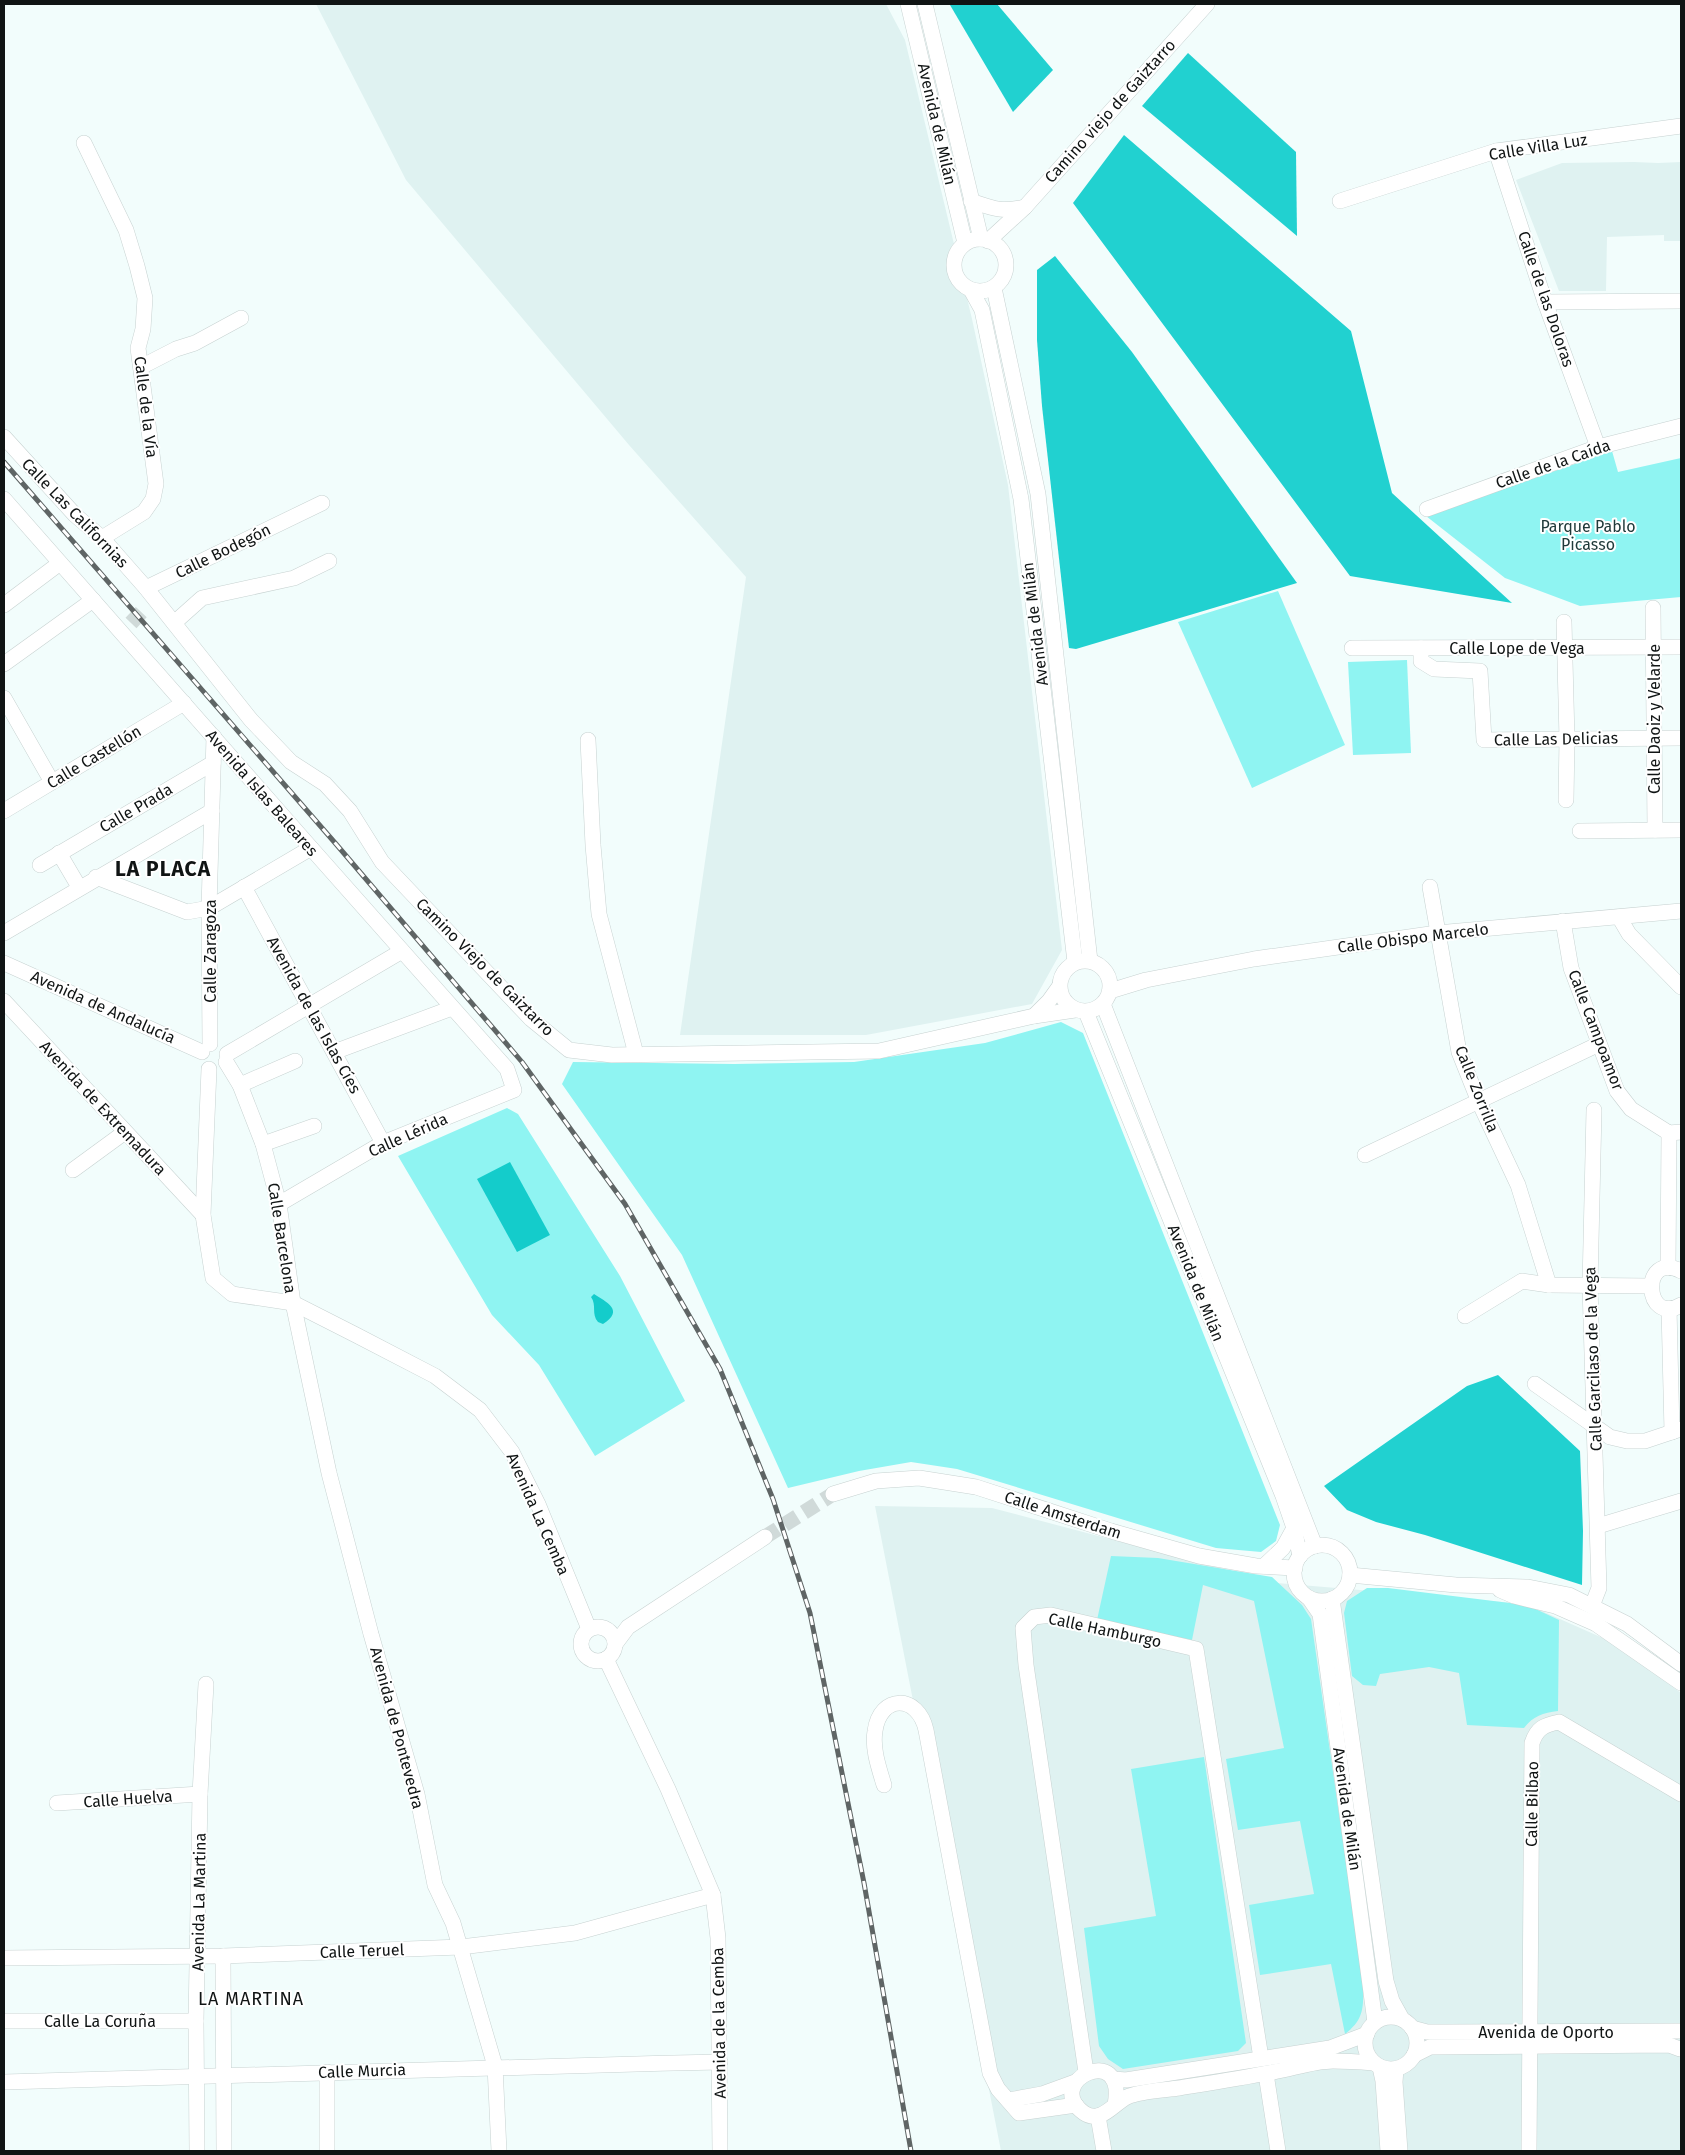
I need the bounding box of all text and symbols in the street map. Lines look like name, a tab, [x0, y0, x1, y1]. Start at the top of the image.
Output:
street label: Camino viejo de Gaiztarro	[1041, 35, 1179, 187]
street label: Avenida de Milán	[914, 61, 960, 187]
street label: Calle Villa Luz	[1487, 130, 1589, 164]
street label: Calle de las Doloras	[1514, 229, 1578, 369]
street label: Calle de la Vía	[130, 355, 162, 459]
street label: Calle de la Caída	[1493, 435, 1613, 493]
street label: Calle Las Californias	[18, 454, 132, 572]
park label: Parque Pablo Picasso	[1540, 517, 1636, 554]
street label: Calle Bodegón	[172, 520, 274, 582]
street label: Avenida de Milán	[1018, 561, 1052, 687]
street label: Calle Lope de Vega	[1449, 639, 1585, 658]
street label: Calle Daoiz y Velarde	[1645, 644, 1664, 794]
street label: Calle Castellón	[43, 721, 145, 793]
street label: Avenida Islas Baleares	[202, 726, 322, 860]
street label: Calle Las Delicias	[1494, 728, 1618, 750]
street label: Calle Prada	[96, 779, 176, 837]
district label: LA PLACA	[115, 856, 211, 882]
street label: Camino Viejo de Gaiztarro	[412, 894, 558, 1040]
street label: Calle Zaragoza	[201, 899, 220, 1003]
street label: Calle Obispo Marcelo	[1336, 919, 1490, 957]
street label: Avenida de las Islas Cíes	[263, 933, 365, 1097]
street label: Avenida de Andalucía	[28, 967, 178, 1047]
street label: Calle Campoamor	[1564, 967, 1628, 1094]
street label: Avenida de Extremadura	[36, 1037, 170, 1179]
street label: Calle Zorrilla	[1451, 1043, 1503, 1135]
street label: Calle Lérida	[365, 1109, 451, 1161]
street label: Calle Barcelona	[264, 1181, 300, 1295]
street label: Avenida de Milán	[1164, 1222, 1228, 1344]
street label: Calle Garcilaso de la Vega	[1580, 1266, 1606, 1452]
street label: Avenida La Cemba	[502, 1450, 574, 1578]
street label: Calle Amsterdam	[1002, 1487, 1124, 1543]
street label: Calle Hamburgo	[1047, 1609, 1163, 1651]
street label: Avenida de Pontevedra	[366, 1645, 428, 1811]
street label: Avenida de Milán	[1329, 1746, 1365, 1872]
street label: Calle Bilbao	[1522, 1761, 1542, 1847]
street label: Calle Huelva	[83, 1786, 173, 1812]
street label: Avenida La Martina	[188, 1833, 210, 1971]
street label: Calle Teruel	[319, 1940, 405, 1962]
street label: Avenida de la Cemba	[708, 1947, 730, 2099]
district label: LA MARTINA	[198, 1988, 304, 2010]
street label: Calle La Coruña	[44, 2012, 156, 2031]
street label: Avenida de Oporto	[1478, 2023, 1614, 2042]
street label: Calle Murcia	[318, 2060, 406, 2082]

